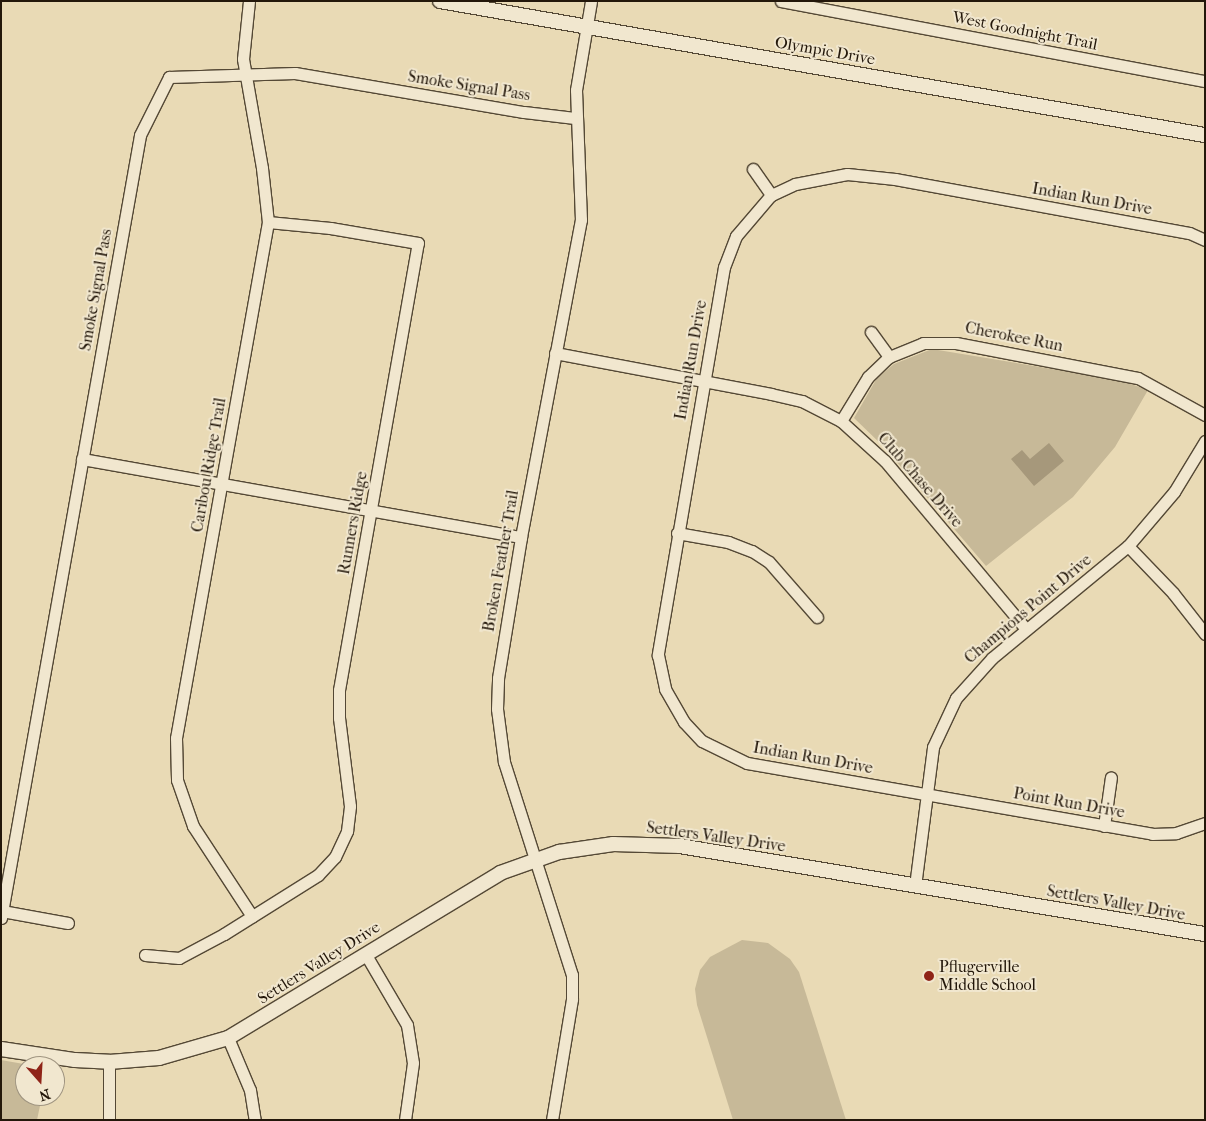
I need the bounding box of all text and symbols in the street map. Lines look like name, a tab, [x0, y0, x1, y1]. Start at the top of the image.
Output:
street label: West Goodnight Trail	[951, 8, 1099, 54]
street label: Olympic Drive	[773, 33, 877, 69]
street label: Smoke Signal Pass	[406, 67, 532, 105]
street label: Indian Run Drive	[1031, 179, 1153, 219]
street label: Smoke Signal Pass	[76, 227, 116, 353]
street label: Indian Run Drive	[671, 299, 711, 421]
street label: Cherokee Run	[963, 318, 1065, 356]
street label: Caribou Ridge Trail	[188, 396, 230, 534]
street label: Club Chase Drive	[874, 429, 966, 531]
street label: Runners Ridge	[334, 470, 372, 576]
street label: Broken Feather Trail	[479, 489, 523, 633]
street label: Champions Point Drive	[961, 550, 1095, 668]
street label: Indian Run Drive	[752, 738, 874, 778]
street label: Point Run Drive	[1012, 784, 1126, 822]
street label: Settlers Valley Drive	[645, 818, 787, 856]
street label: Settlers Valley Drive	[1045, 881, 1187, 925]
street label: Settlers Valley Drive	[254, 918, 384, 1008]
place label: Pflugerville Middle School	[939, 957, 1036, 995]
marker: Pflugerville Middle School	[923, 970, 935, 982]
north arrow	[15, 1056, 65, 1106]
text: N	[37, 1085, 53, 1104]

